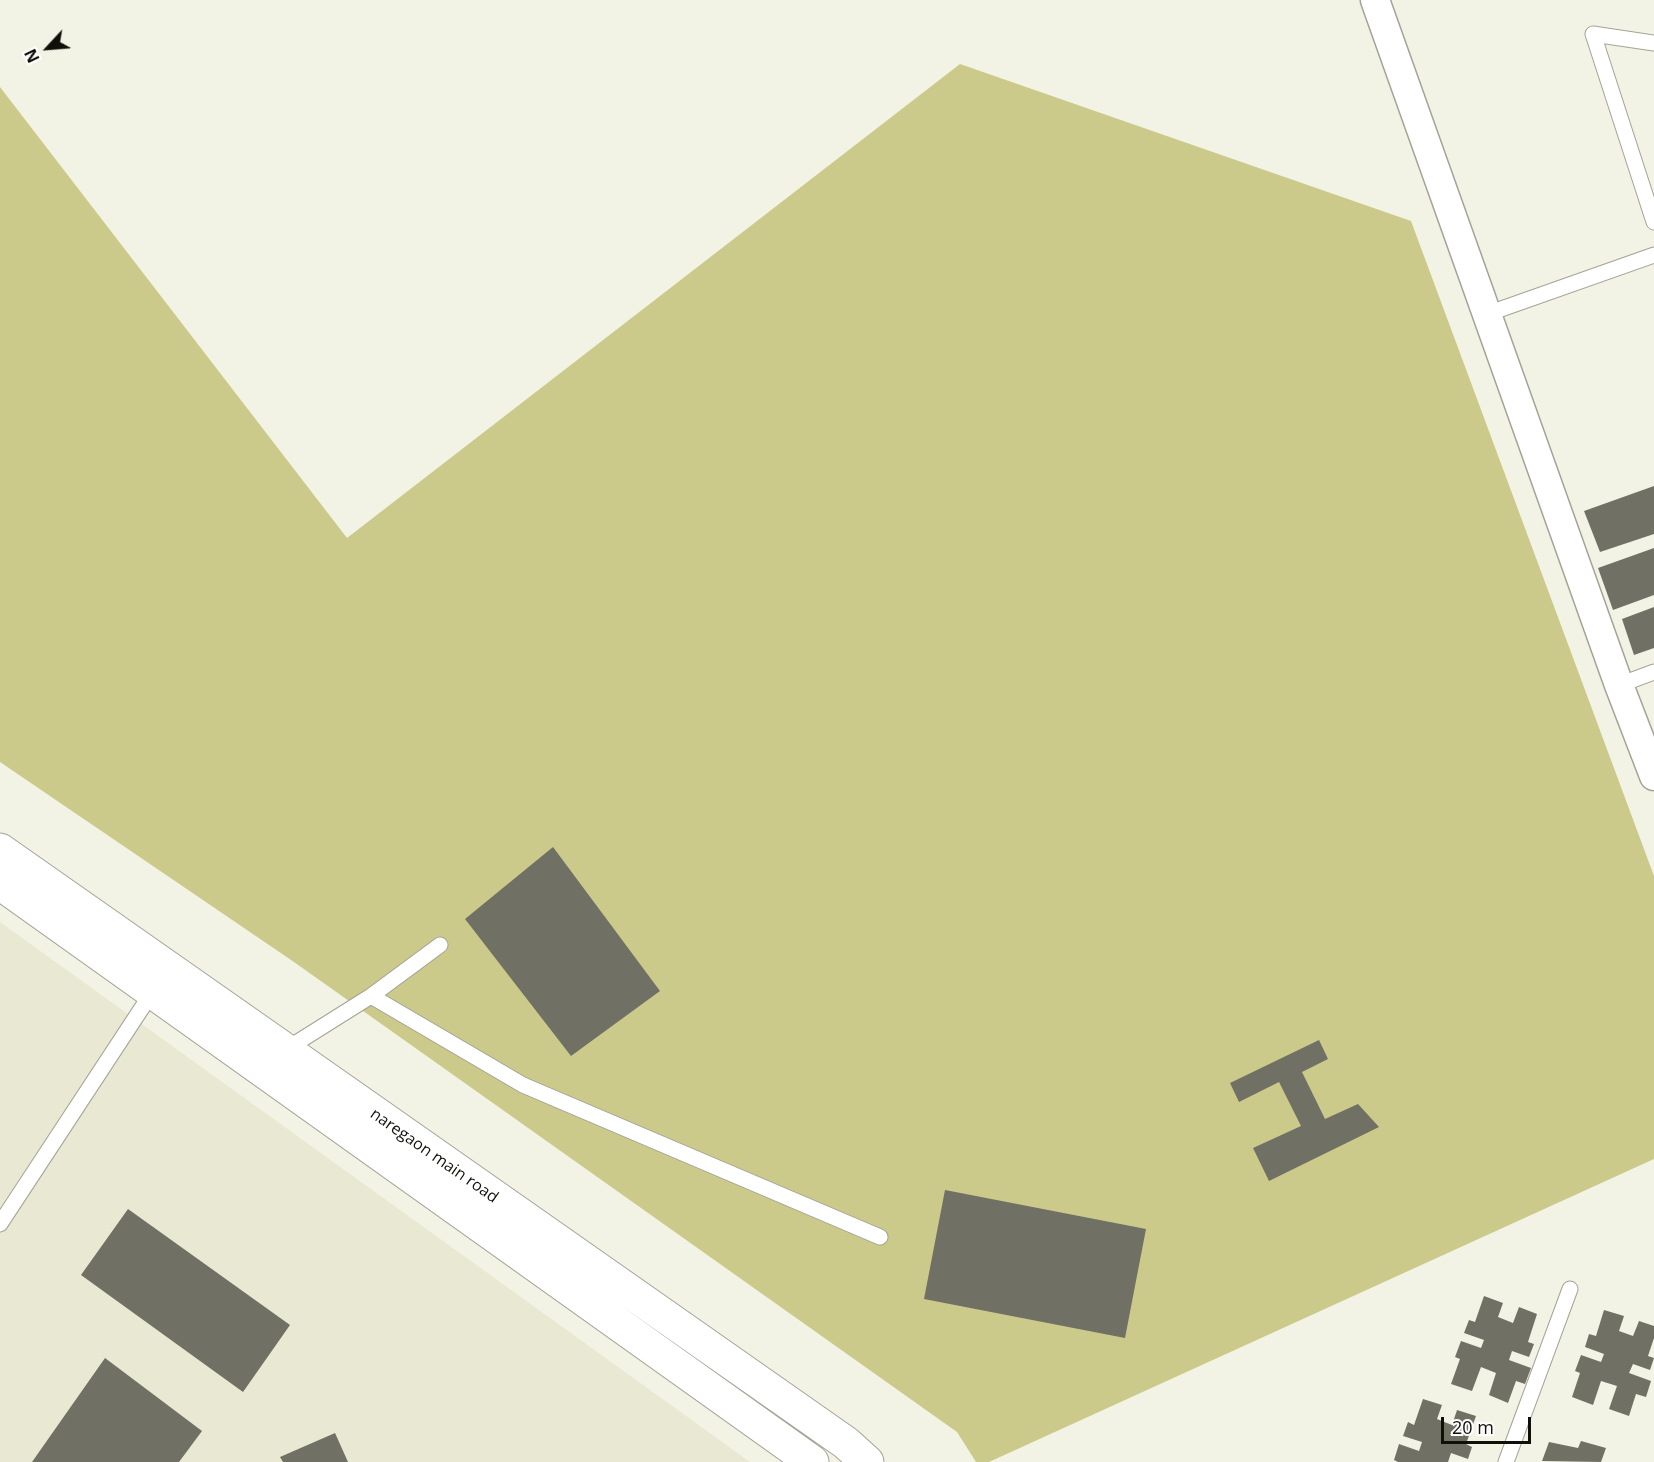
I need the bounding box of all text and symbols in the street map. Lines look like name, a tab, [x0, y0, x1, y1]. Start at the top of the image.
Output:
north arrow	[18, 18, 78, 78]
text: N	[19, 45, 45, 67]
street label: naregaon main road	[366, 1105, 502, 1207]
scale bar	[1444, 1405, 1534, 1443]
text: 20 m	[1452, 1415, 1494, 1439]

